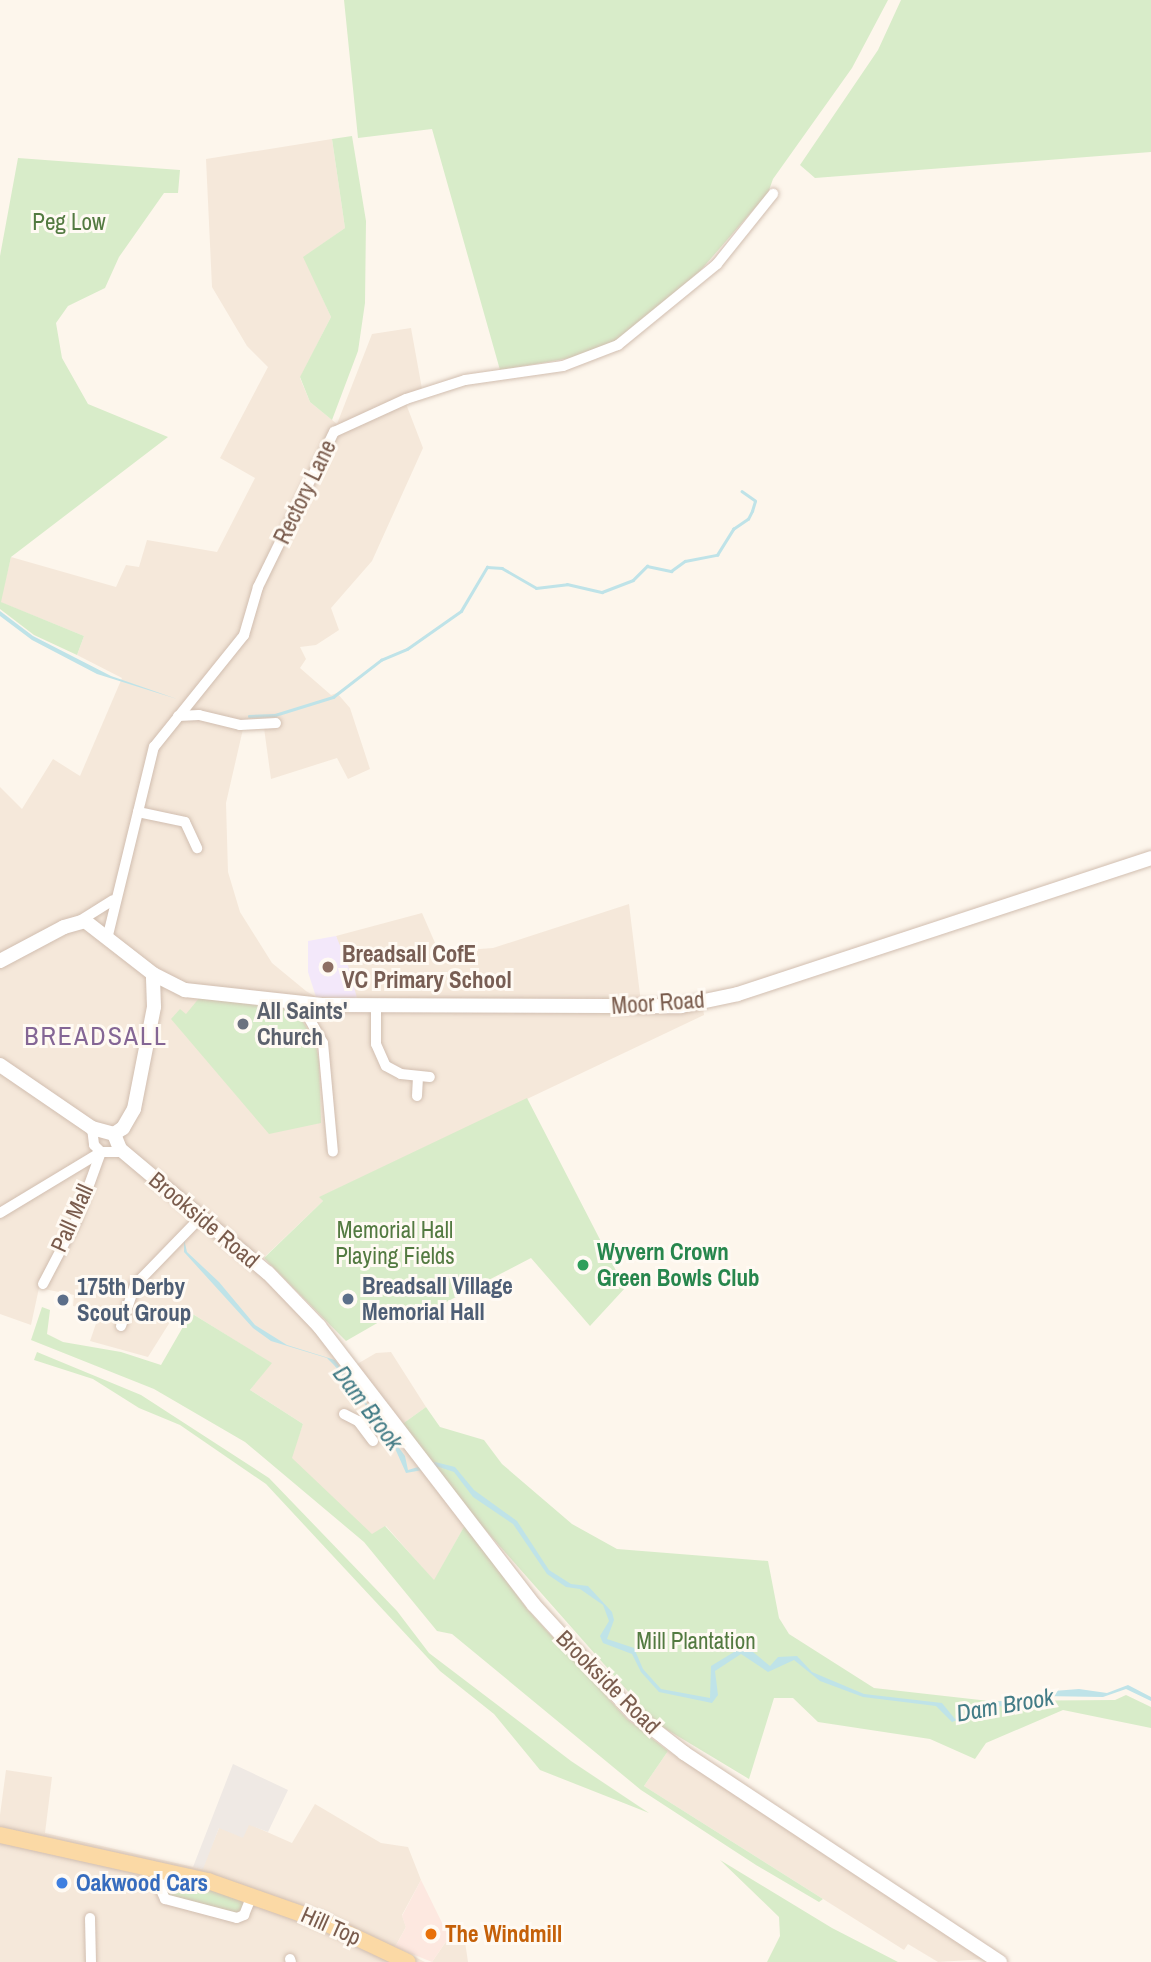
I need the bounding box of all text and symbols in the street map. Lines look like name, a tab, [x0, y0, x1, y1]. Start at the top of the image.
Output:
park label: Peg Low	[32, 208, 106, 236]
street label: Rectory Lane	[268, 436, 342, 548]
place label: Breadsall CofE VC Primary School	[342, 940, 512, 994]
marker: Breadsall CofE VC Primary School	[320, 959, 336, 975]
street label: Moor Road	[611, 986, 705, 1020]
place label: All Saints' Church	[257, 997, 347, 1051]
marker: All Saints' Church	[235, 1016, 251, 1032]
district label: BREADSALL	[25, 1020, 167, 1052]
street label: Brookside Road	[143, 1166, 265, 1274]
street label: Pall Mall	[45, 1180, 99, 1256]
park label: Memorial Hall Playing Fields	[335, 1216, 455, 1270]
place label: Wyvern Crown Green Bowls Club	[597, 1238, 759, 1292]
marker: Wyvern Crown Green Bowls Club	[575, 1257, 591, 1273]
place label: Breadsall Village Memorial Hall	[362, 1272, 513, 1326]
place label: 175th Derby Scout Group	[77, 1273, 191, 1327]
marker: Breadsall Village Memorial Hall	[340, 1291, 356, 1307]
marker: 175th Derby Scout Group	[55, 1292, 71, 1308]
water label: Dam Brook	[327, 1360, 409, 1456]
street label: Brookside Road	[550, 1624, 666, 1740]
park label: Mill Plantation	[636, 1627, 756, 1655]
water label: Dam Brook	[954, 1682, 1056, 1728]
place label: Oakwood Cars	[76, 1869, 208, 1897]
marker: Oakwood Cars	[54, 1875, 70, 1891]
street label: Hill Top	[297, 1901, 365, 1951]
place label: The Windmill	[445, 1920, 562, 1948]
marker: The Windmill	[423, 1926, 439, 1942]

